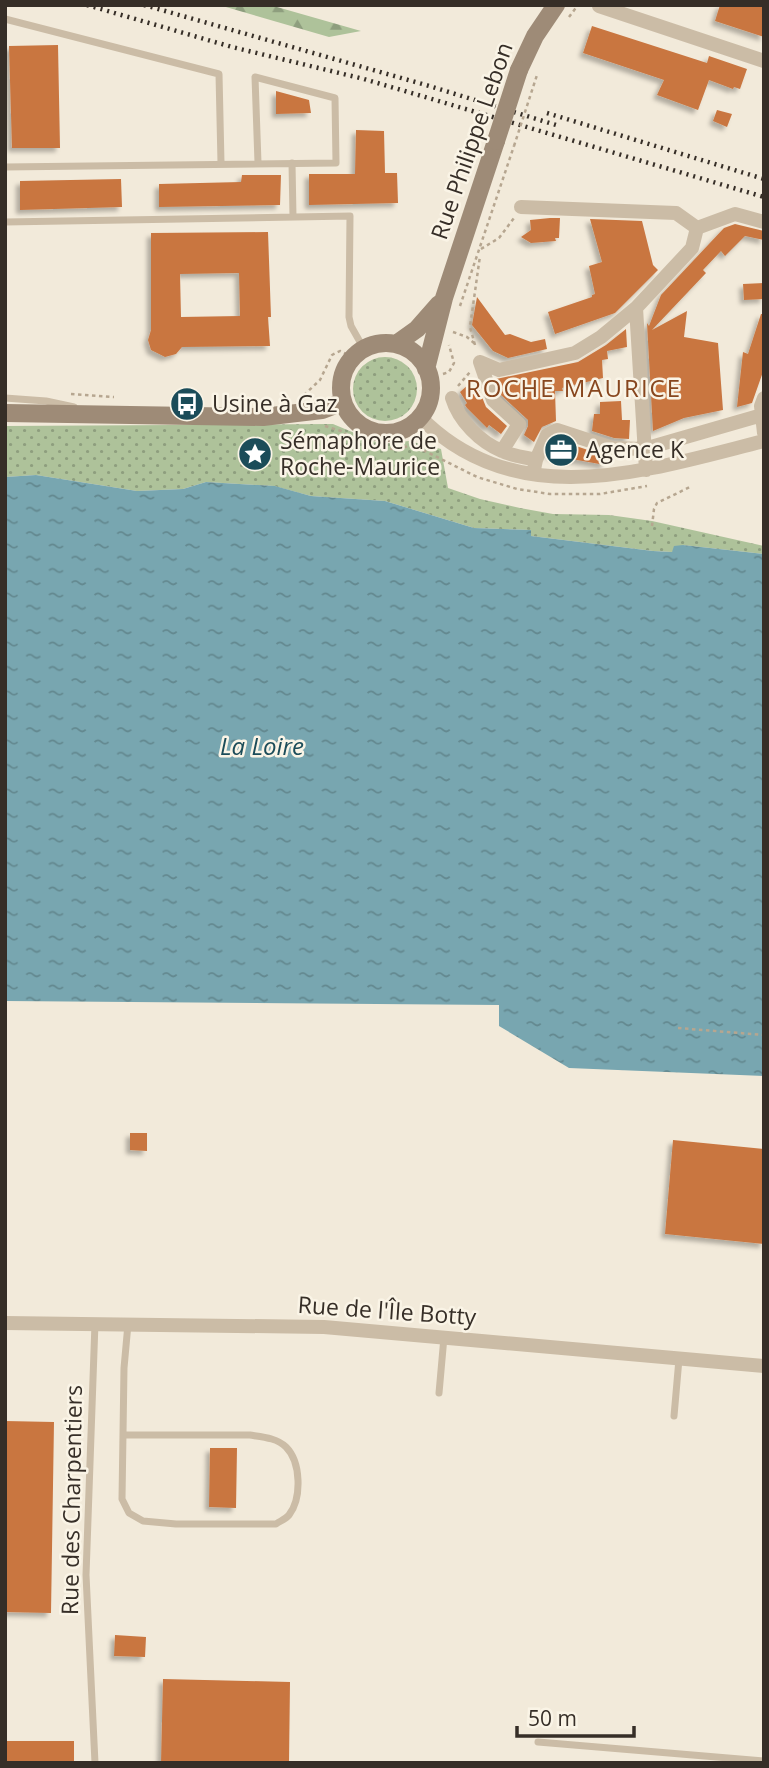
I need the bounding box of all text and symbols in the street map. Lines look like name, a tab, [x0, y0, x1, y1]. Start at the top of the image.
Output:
street label: Rue Philippe Lebon	[422, 38, 520, 244]
district label: ROCHE MAURICE	[466, 371, 682, 404]
bus stop icon: Usine à Gaz	[168, 385, 206, 423]
place label: Usine à Gaz	[212, 387, 338, 419]
place label: Sémaphore de Roche-Maurice	[280, 424, 440, 482]
office icon: Agence K	[542, 431, 580, 469]
place label: Agence K	[586, 433, 685, 465]
place icon: Sémaphore de Roche-Maurice	[236, 435, 274, 473]
water label: La Loire	[220, 729, 304, 762]
street label: Rue de l'Île Botty	[297, 1288, 478, 1332]
street label: Rue des Charpentiers	[53, 1385, 89, 1615]
scale bar	[517, 1694, 634, 1738]
text: 50 m	[528, 1704, 577, 1732]

